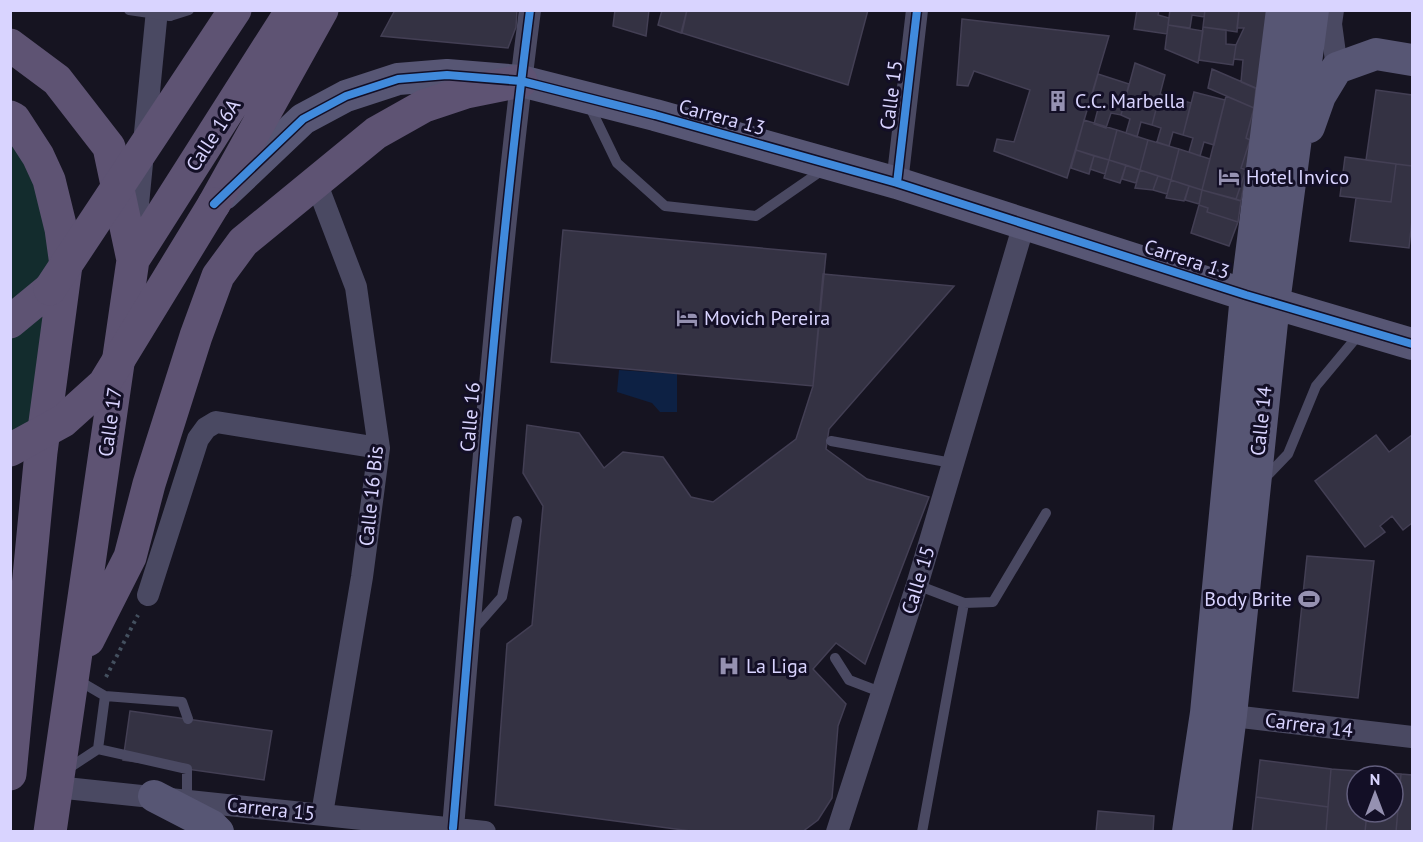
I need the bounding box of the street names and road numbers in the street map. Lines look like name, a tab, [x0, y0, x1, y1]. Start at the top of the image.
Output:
street label: Calle 15	[874, 59, 908, 131]
street label: Calle 16A	[180, 93, 246, 176]
street label: Carrera 13	[676, 93, 768, 141]
street label: Carrera 13	[1141, 233, 1233, 285]
street label: Calle 16	[454, 381, 486, 453]
street label: Calle 14	[1244, 385, 1278, 457]
street label: Calle 17	[92, 386, 128, 458]
street label: Calle 16 Bis	[353, 445, 389, 547]
street label: Calle 15	[895, 543, 941, 617]
street label: Carrera 14	[1263, 707, 1355, 743]
street label: Carrera 15	[226, 791, 316, 827]

